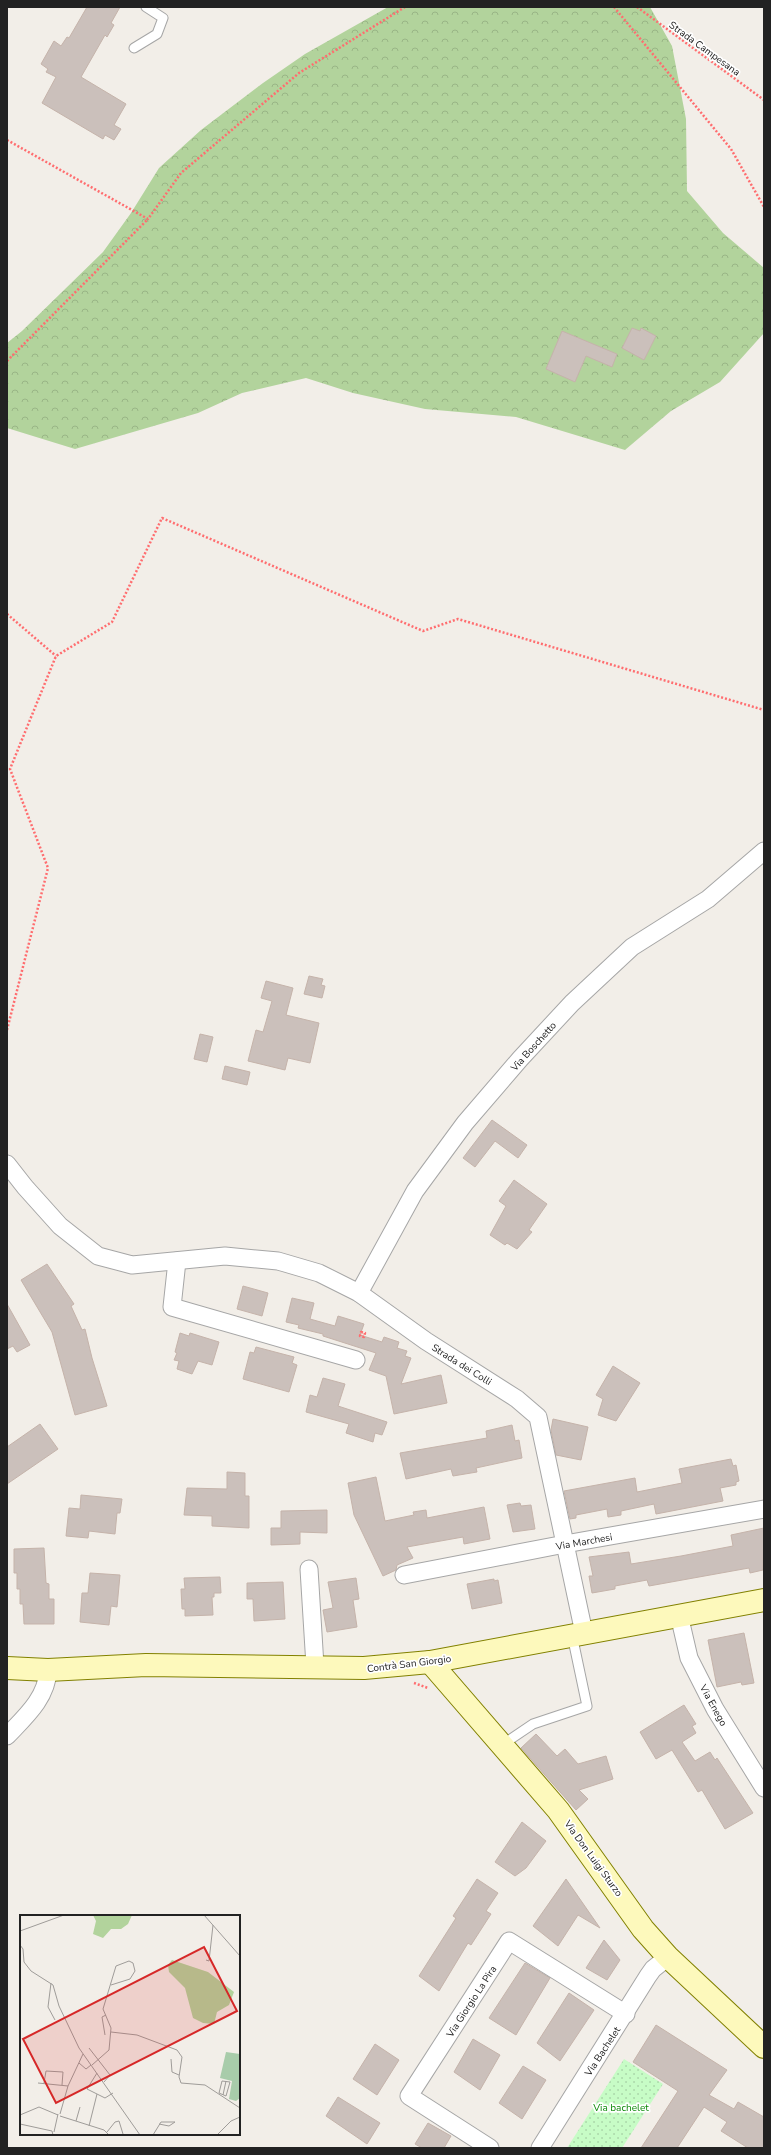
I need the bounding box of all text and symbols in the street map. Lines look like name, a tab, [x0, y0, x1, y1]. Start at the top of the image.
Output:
street label: Strada Campesana	[666, 18, 743, 79]
street label: Via Boschetto	[507, 1019, 560, 1075]
street label: Strada dei Colli	[429, 1341, 494, 1389]
street label: Via Marchesi	[554, 1530, 614, 1554]
street label: Contrà San Giorgio	[366, 1652, 452, 1676]
street label: Via Enego	[696, 1681, 730, 1729]
street label: Via Don Luigi Sturzo	[560, 1817, 626, 1900]
inset map	[20, 1915, 240, 2135]
street label: Via Giorgio La Pira	[443, 1963, 500, 2041]
street label: Via Bachelet	[581, 2024, 624, 2080]
park label: Via bachelet	[592, 2101, 649, 2115]

